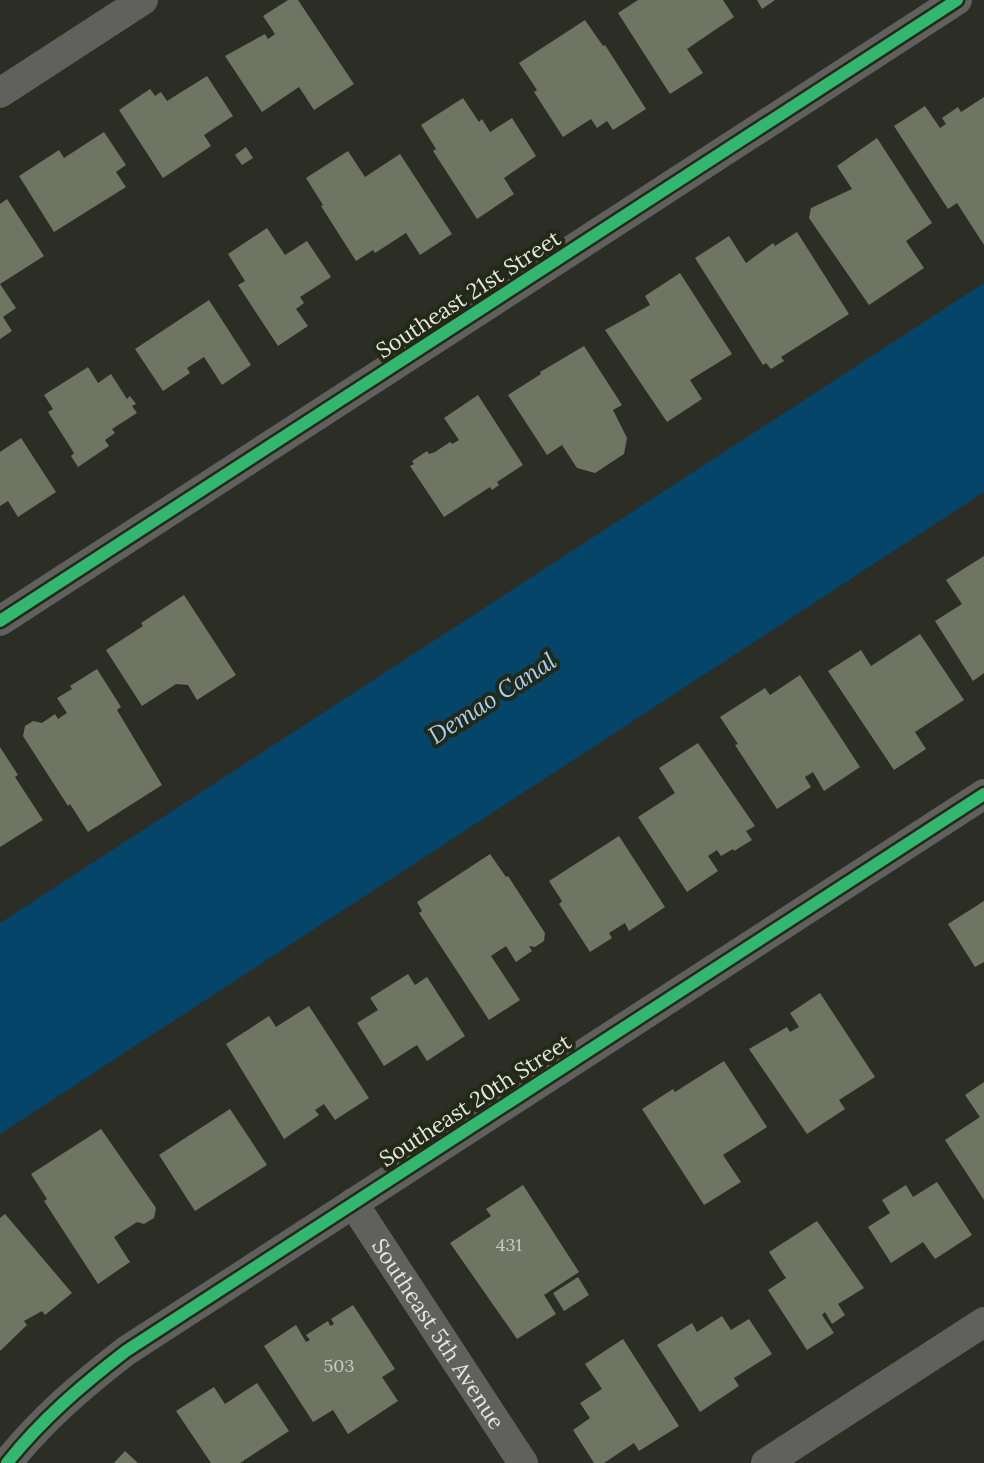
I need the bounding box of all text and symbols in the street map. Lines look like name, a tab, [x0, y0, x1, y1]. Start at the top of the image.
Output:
street label: Southeast 21st Street	[370, 224, 566, 364]
water label: Demao Canal	[422, 645, 562, 751]
street label: Southeast 20th Street	[374, 1027, 577, 1173]
street label: Southeast 5th Avenue	[366, 1233, 511, 1434]
house number: 431	[496, 1233, 522, 1256]
house number: 503	[323, 1354, 355, 1377]

